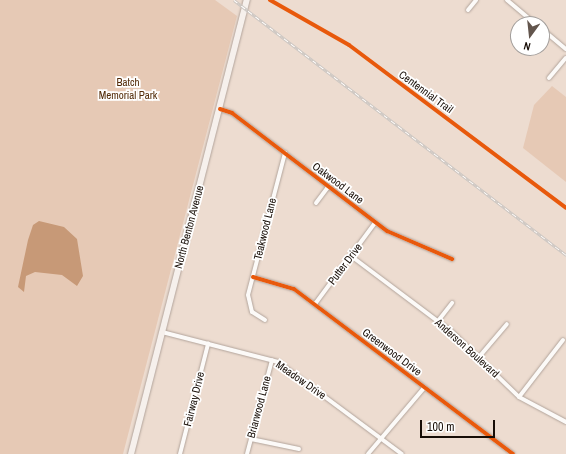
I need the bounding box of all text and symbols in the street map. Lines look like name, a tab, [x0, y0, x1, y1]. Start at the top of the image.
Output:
north arrow	[510, 16, 550, 56]
text: N	[522, 39, 532, 54]
street label: Centennial Trail	[396, 68, 456, 116]
park label: Batch Memorial Park	[99, 76, 157, 102]
street label: Oakwood Lane	[310, 159, 366, 207]
street label: North Benton Avenue	[171, 184, 207, 270]
street label: Teakwood Lane	[251, 197, 279, 261]
street label: Putter Drive	[325, 241, 365, 287]
street label: Anderson Boulevard	[432, 316, 502, 380]
street label: Greenwood Drive	[360, 325, 424, 379]
street label: Meadow Drive	[273, 358, 329, 402]
street label: Fairway Drive	[181, 370, 207, 428]
street label: Briarwood Lane	[244, 375, 274, 439]
scale bar	[422, 412, 497, 438]
text: 100 m	[427, 419, 454, 435]

